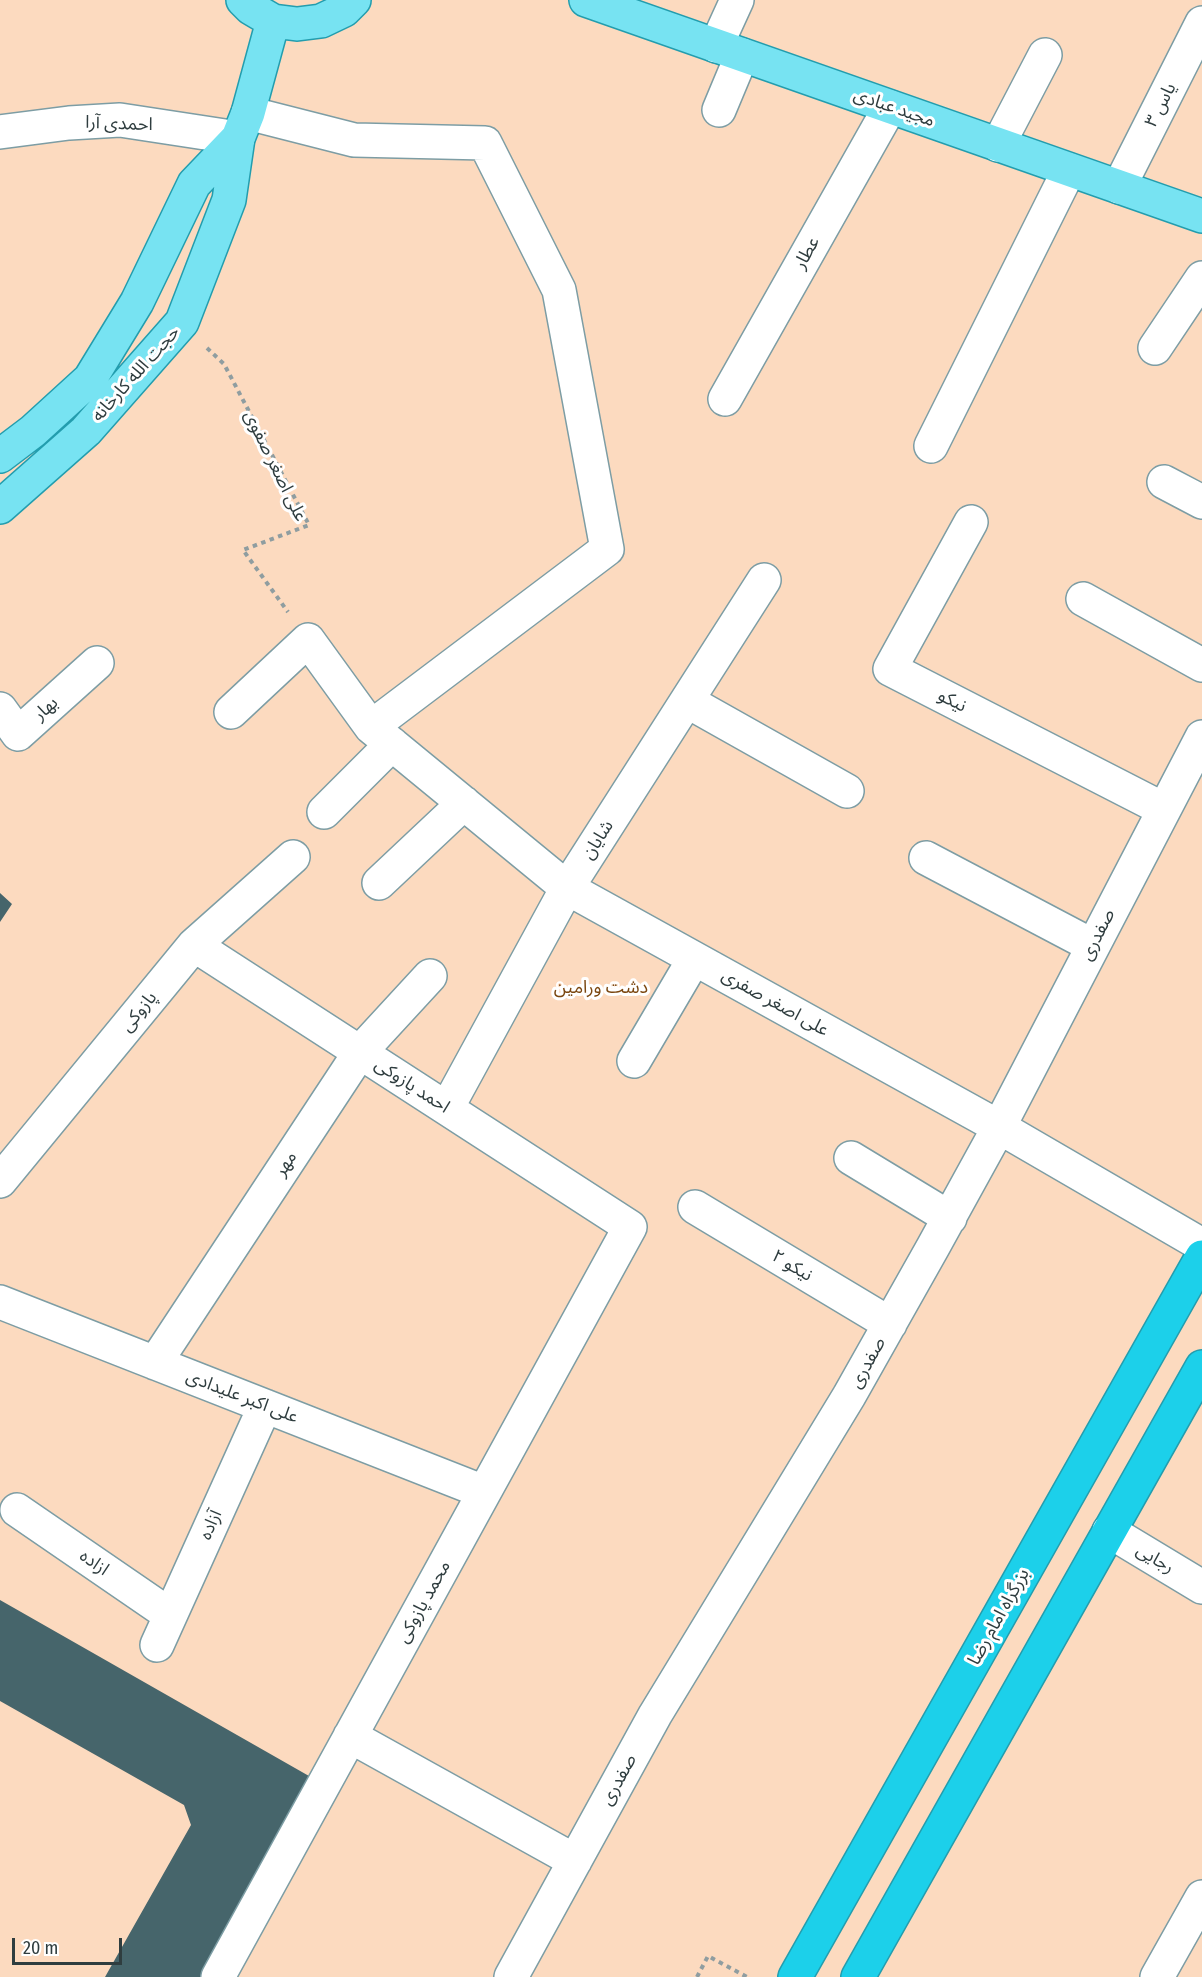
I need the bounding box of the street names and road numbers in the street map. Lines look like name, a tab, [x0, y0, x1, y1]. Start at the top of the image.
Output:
street label: یاس ۳	[1141, 79, 1181, 131]
street label: مجید عبادی	[851, 84, 937, 132]
street label: احمدی آرا	[85, 112, 153, 136]
street label: عطار	[789, 233, 825, 273]
street label: حجت الله کارخانه	[87, 322, 185, 426]
street label: علی اصغر صفوی	[239, 407, 311, 525]
street label: نیکو	[934, 685, 970, 717]
street label: بهار	[29, 692, 63, 726]
street label: شایان	[577, 816, 619, 864]
street label: صفدری	[1076, 906, 1120, 964]
street label: علی اصغر صفری	[718, 965, 832, 1041]
street label: پازوکی	[116, 987, 162, 1037]
street label: احمد پازوکی	[370, 1054, 454, 1118]
street label: مهر	[270, 1147, 302, 1181]
street label: نیکو ۲	[768, 1245, 816, 1287]
street label: صفدری	[845, 1334, 891, 1392]
street label: علی اکبر علیدادی	[183, 1366, 301, 1428]
street label: آزاده	[195, 1507, 227, 1543]
street label: رجایی	[1132, 1539, 1178, 1579]
street label: ازاده	[75, 1545, 113, 1581]
street label: محمد پازوکی	[392, 1557, 456, 1647]
street label: بزرگراه امام رضا	[964, 1565, 1034, 1669]
street label: صفدری	[596, 1751, 642, 1809]

